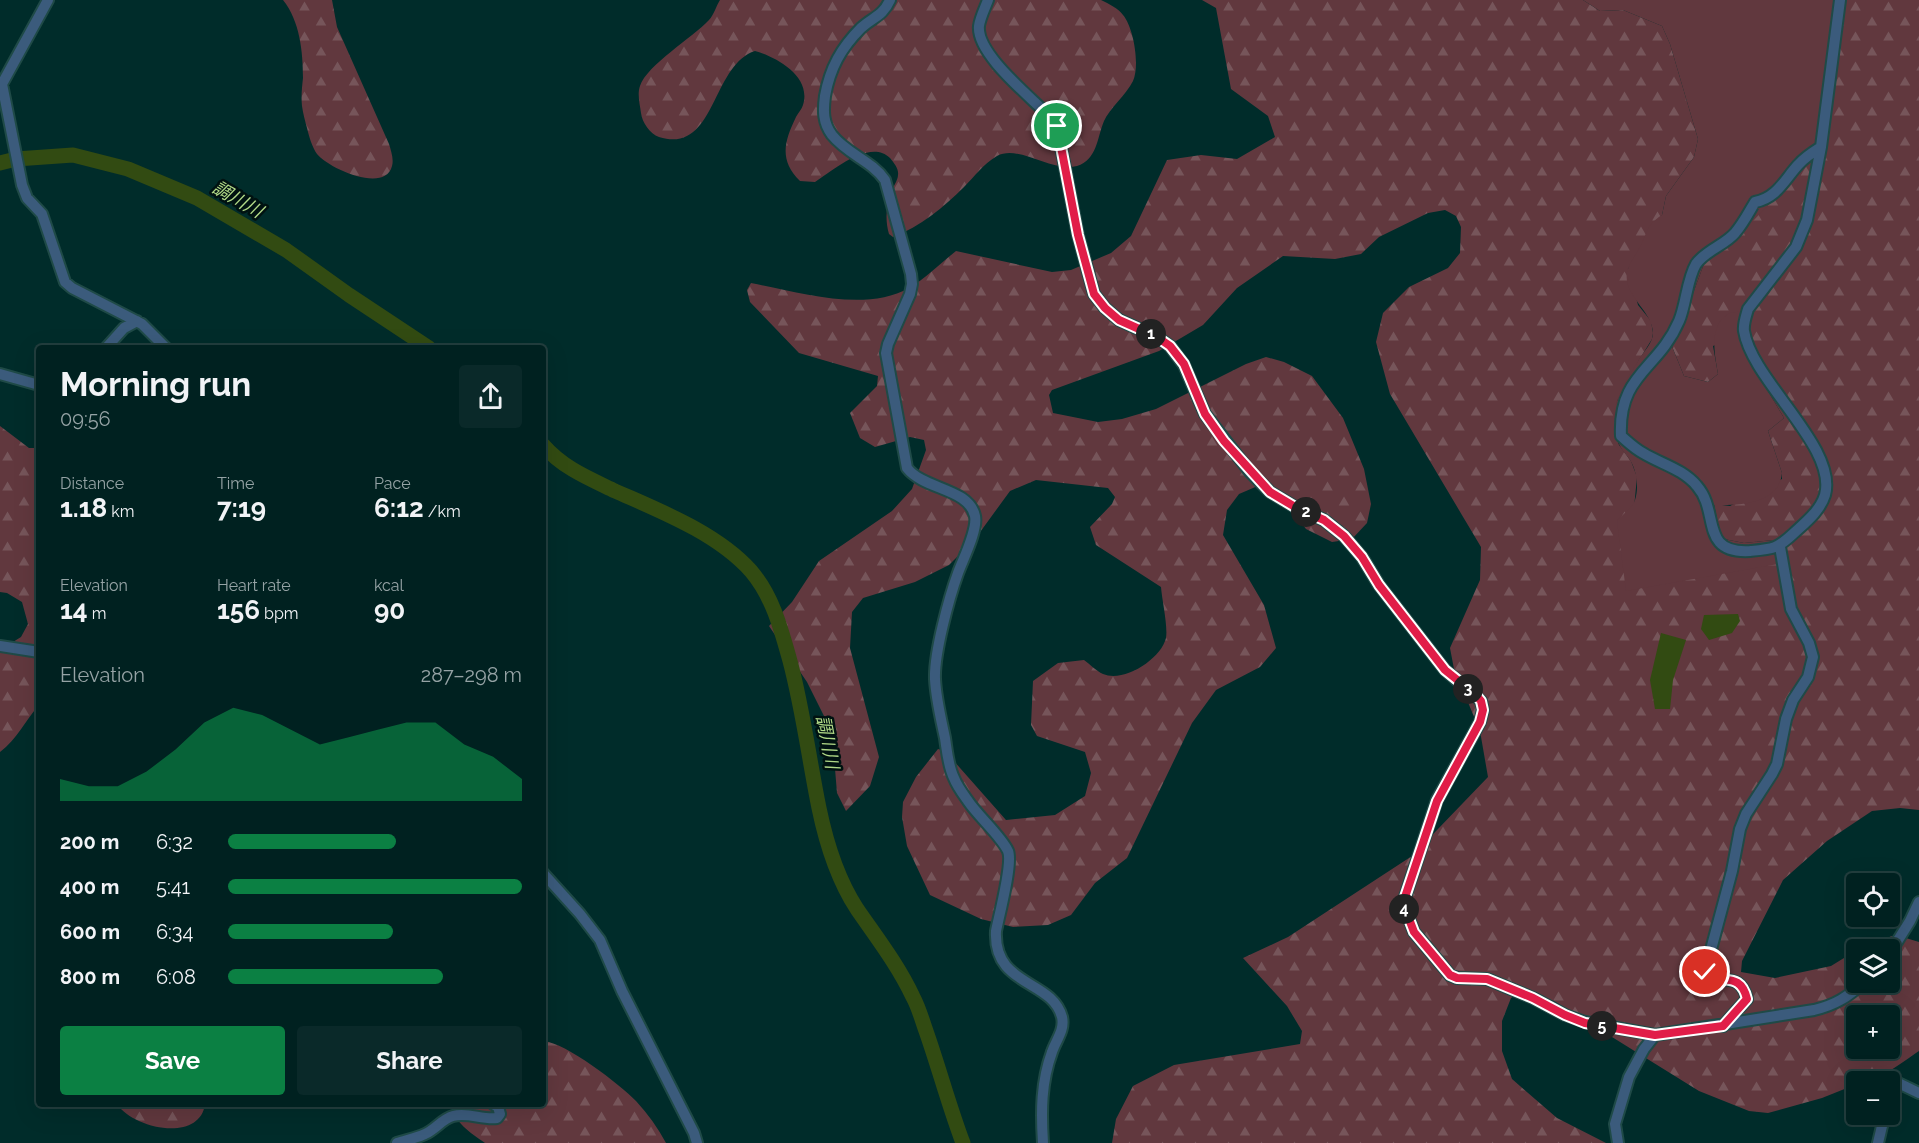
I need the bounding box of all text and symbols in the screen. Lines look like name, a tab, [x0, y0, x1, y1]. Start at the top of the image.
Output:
pin	[1031, 100, 1082, 151]
icon: arrive	[1040, 109, 1073, 142]
water label: 調川川	[209, 176, 268, 223]
pin: 1	[1136, 319, 1166, 349]
text: 1	[1147, 324, 1155, 343]
text: Morning run	[60, 365, 251, 404]
button: share	[459, 365, 522, 428]
text: 09:56	[60, 407, 111, 431]
text: Distance	[60, 474, 124, 493]
text: Time	[217, 474, 254, 493]
text: Pace	[374, 474, 411, 493]
text: 1.18	[60, 493, 107, 523]
text: 7:19	[217, 493, 266, 523]
text: 6:12	[374, 493, 424, 523]
pin: 2	[1291, 497, 1321, 527]
text: km	[107, 502, 135, 521]
text: /km	[424, 502, 461, 521]
text: 2	[1301, 502, 1311, 521]
text: Elevation	[60, 576, 128, 595]
text: Heart rate	[217, 576, 291, 595]
text: kcal	[374, 576, 404, 595]
text: 14	[60, 595, 88, 625]
text: 156	[217, 595, 260, 625]
text: 90	[374, 595, 405, 625]
text: m	[88, 604, 107, 623]
text: bpm	[260, 604, 299, 623]
text: Elevation	[60, 663, 145, 687]
text: 287–298 m	[421, 663, 522, 687]
pin: 3	[1453, 674, 1483, 704]
text: 3	[1464, 679, 1472, 698]
water label: 調川川	[813, 713, 844, 772]
text: 200 m	[60, 830, 119, 854]
text: 6:32	[156, 830, 193, 854]
map controls	[1846, 873, 1900, 1125]
button: locate	[1846, 873, 1900, 927]
text: 400 m	[60, 875, 119, 899]
text: 5:41	[156, 875, 190, 899]
pin: 4	[1389, 894, 1419, 924]
text: 4	[1399, 899, 1409, 918]
text: 600 m	[60, 920, 120, 944]
text: 6:34	[156, 920, 193, 944]
button: layers	[1846, 939, 1900, 993]
pin	[1679, 946, 1730, 997]
icon: check	[1688, 955, 1721, 988]
text: 800 m	[60, 965, 120, 989]
text: 6:08	[156, 965, 196, 989]
button: +	[1846, 1005, 1900, 1059]
pin: 5	[1587, 1011, 1617, 1041]
text: 5	[1598, 1016, 1606, 1035]
button: Save	[60, 1026, 285, 1095]
button: Share	[297, 1026, 522, 1095]
button: −	[1846, 1071, 1900, 1125]

